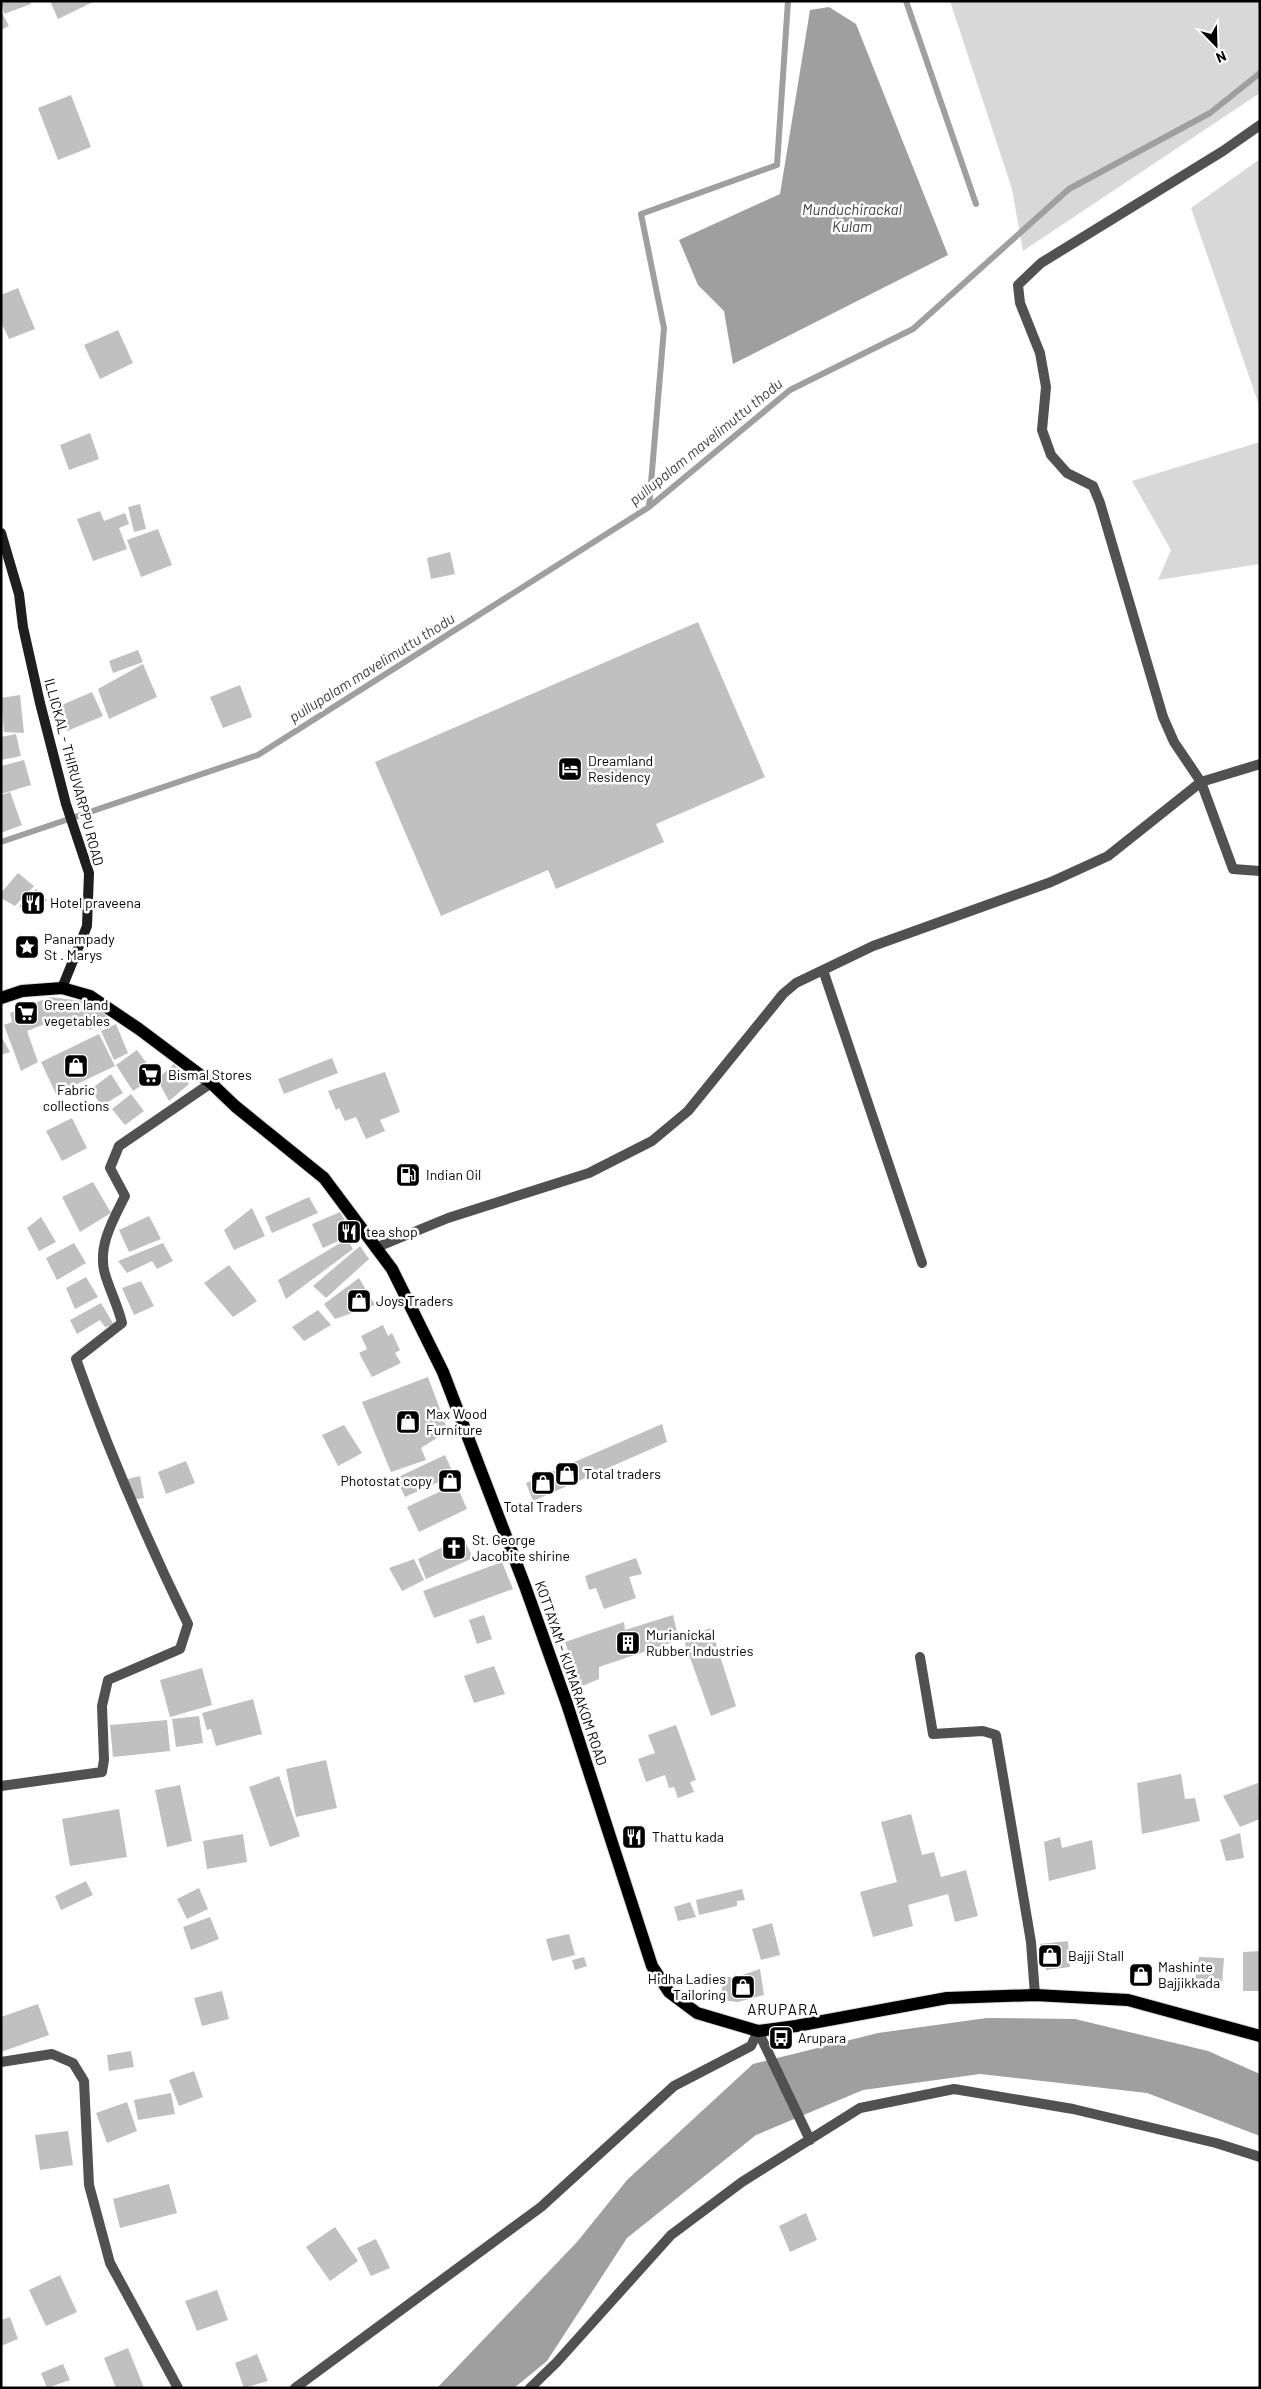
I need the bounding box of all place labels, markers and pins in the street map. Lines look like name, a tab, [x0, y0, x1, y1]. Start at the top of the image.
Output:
place label: Dreamland Residency	[588, 752, 653, 785]
hotel icon: Dreamland Residency	[557, 756, 583, 782]
restaurant icon: Hotel praveena	[20, 890, 46, 916]
place label: Hotel praveena	[50, 894, 141, 911]
place label: Panampady St . Marys	[44, 930, 115, 963]
place icon: Panampady St . Marys	[14, 934, 40, 960]
place label: Green land vegetables	[44, 996, 110, 1029]
supermarket icon: Green land vegetables	[13, 1000, 39, 1026]
shop icon: Fabric collections	[63, 1053, 89, 1079]
supermarket icon: Bismal Stores	[137, 1062, 163, 1088]
place label: Bismal Stores	[168, 1066, 252, 1083]
place label: Fabric collections	[43, 1081, 110, 1114]
fuel station icon: Indian Oil	[395, 1162, 421, 1188]
place label: Indian Oil	[426, 1166, 481, 1183]
restaurant icon: tea shop	[336, 1219, 362, 1245]
place label: tea shop	[366, 1223, 418, 1240]
shop icon: Joys Traders	[346, 1288, 372, 1314]
place label: Joys Traders	[376, 1292, 454, 1309]
place label: Max Wood Furniture	[426, 1405, 487, 1438]
shop icon: Max Wood Furniture	[395, 1409, 421, 1435]
shop icon: Total traders	[554, 1461, 580, 1487]
place label: Total traders	[584, 1465, 661, 1482]
shop icon: Photostat copy	[437, 1468, 463, 1494]
shop icon: Total Traders	[530, 1470, 556, 1496]
place label: Photostat copy	[340, 1472, 433, 1489]
place label: Total Traders	[503, 1498, 583, 1515]
place label: St. George Jacobite shirine	[472, 1531, 570, 1564]
church icon: St. George Jacobite shirine	[441, 1535, 467, 1561]
place label: Murianickal Rubber Industries	[646, 1626, 754, 1659]
building icon: Murianickal Rubber Industries	[615, 1630, 641, 1656]
restaurant icon: Thattu kada	[621, 1824, 647, 1850]
place label: Thattu kada	[652, 1828, 724, 1845]
shop icon: Bajji Stall	[1037, 1943, 1063, 1969]
place label: Bajji Stall	[1068, 1947, 1124, 1964]
place label: Mashinte Bajjikkada	[1158, 1958, 1220, 1991]
shop icon: Mashinte Bajjikkada	[1128, 1962, 1154, 1988]
place label: Hidha Ladies Tailoring	[648, 1970, 726, 2003]
shop icon: Hidha Ladies Tailoring	[730, 1974, 756, 2000]
bus stop icon: Arupara	[768, 2025, 794, 2051]
place label: Arupara	[798, 2029, 846, 2046]

